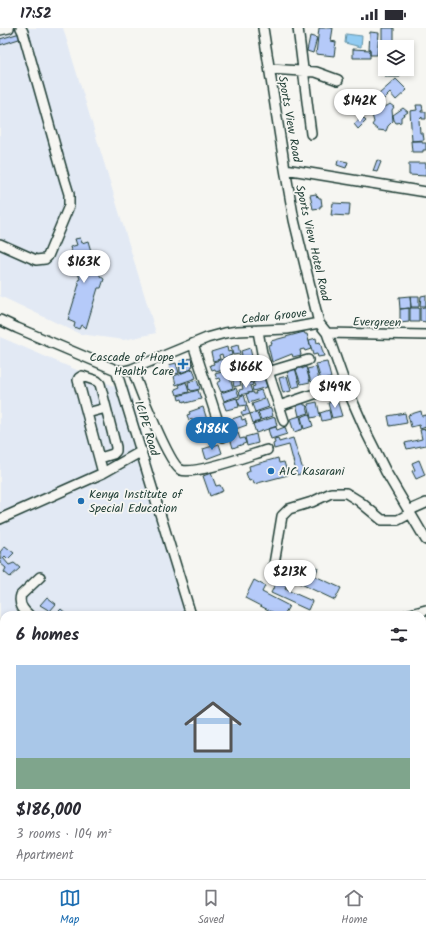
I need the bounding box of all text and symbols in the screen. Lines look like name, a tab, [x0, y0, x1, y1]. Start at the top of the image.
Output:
text: 17:52	[20, 2, 52, 26]
map controls	[378, 40, 414, 76]
button: layers	[378, 40, 414, 76]
street label: Sports View Road	[273, 74, 307, 165]
pin: $142K	[332, 89, 388, 123]
text: $142K	[343, 91, 377, 112]
street label: Sports View Hotel Road	[290, 183, 335, 304]
pin: $163K	[56, 250, 112, 284]
text: $163K	[67, 252, 101, 273]
street label: Cedar Groove	[240, 304, 308, 329]
street label: Evergreen	[353, 313, 401, 332]
place label: Cascade of Hope Health Care	[90, 348, 175, 381]
pin: $166K	[218, 355, 274, 389]
text: $166K	[229, 357, 263, 378]
marker: Cascade of Hope Health Care	[177, 358, 189, 370]
pin: $149K	[307, 375, 363, 409]
text: $149K	[318, 377, 352, 398]
street label: ICIPE Road	[129, 398, 164, 459]
pin: $186K	[184, 417, 240, 451]
text: $186K	[195, 419, 229, 440]
place label: AIC Kasarani	[279, 462, 345, 481]
marker: AIC Kasarani	[266, 466, 276, 476]
place label: Kenya Institute of Special Education	[89, 485, 183, 518]
marker: Kenya Institute of Special Education	[76, 496, 86, 506]
pin: $213K	[262, 560, 318, 594]
text: $213K	[273, 562, 307, 583]
text: 6 homes	[16, 622, 79, 649]
icon: filters	[388, 624, 410, 646]
icon: home	[177, 691, 249, 763]
text: $186,000	[16, 797, 81, 824]
text: 3 rooms · 104 m²	[16, 824, 111, 845]
text: Apartment	[16, 845, 74, 866]
tab: Map	[59, 887, 81, 929]
tab: Saved	[198, 887, 224, 929]
tab: Home	[341, 887, 367, 929]

